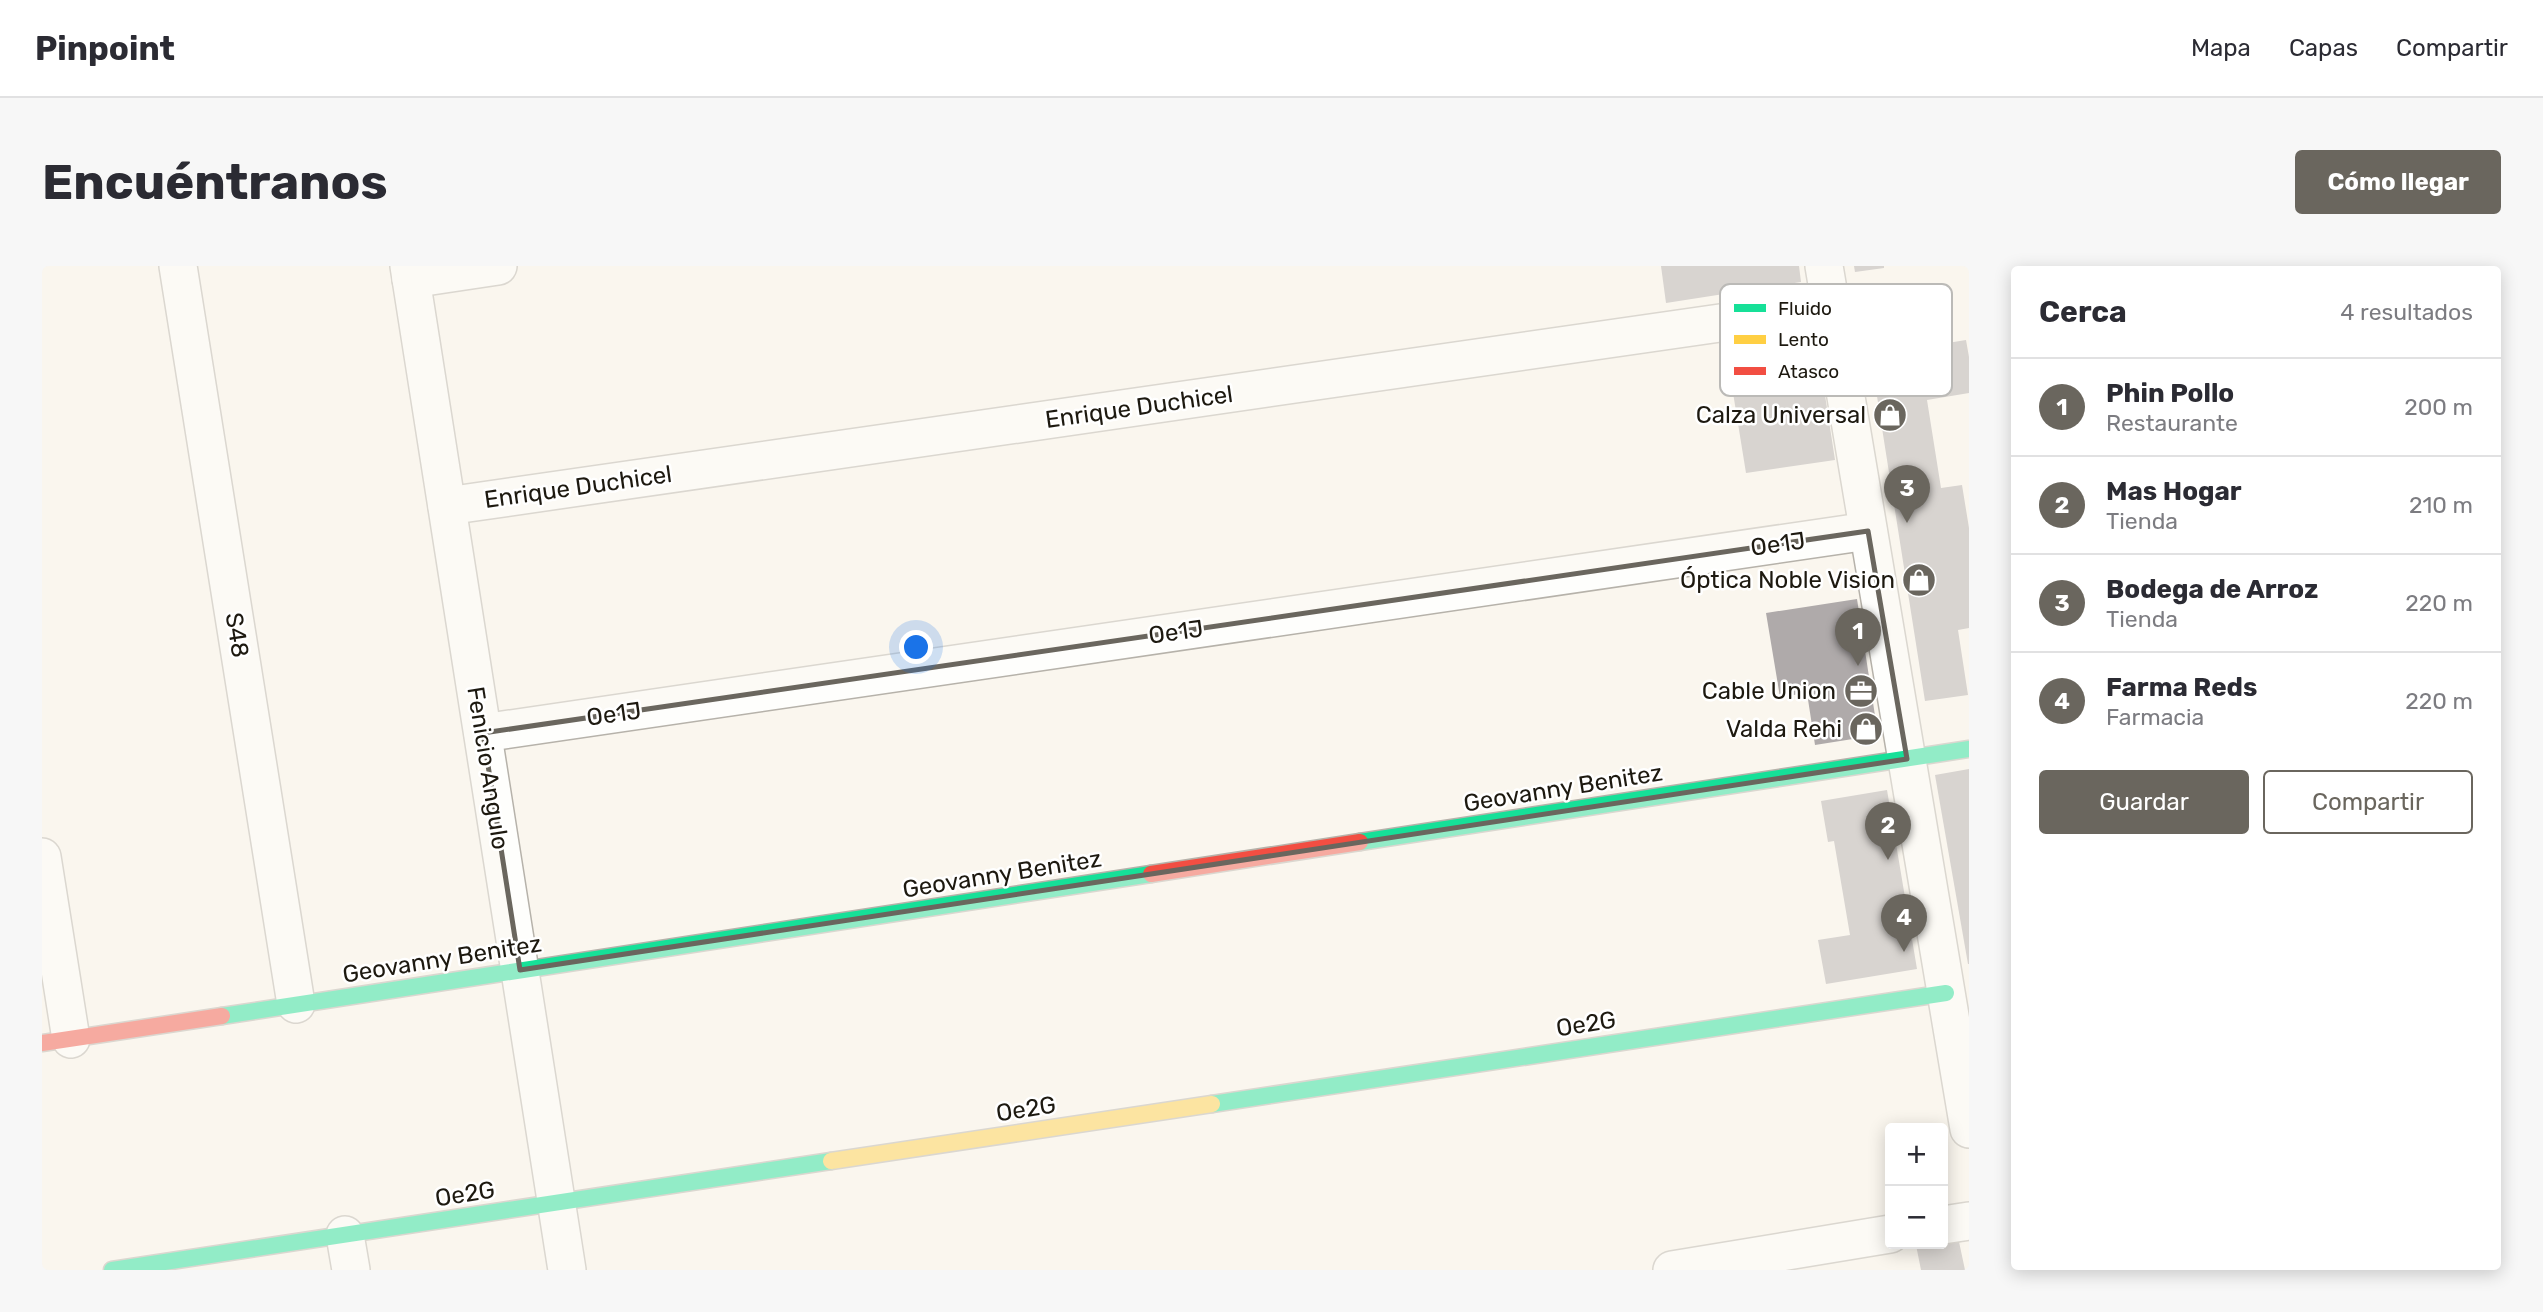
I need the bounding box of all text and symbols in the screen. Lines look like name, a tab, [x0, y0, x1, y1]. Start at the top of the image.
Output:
text: Pinpoint	[35, 29, 175, 68]
text: Mapa	[2191, 34, 2251, 62]
text: Capas	[2289, 34, 2358, 62]
text: Compartir	[2396, 34, 2508, 62]
button: Cómo llegar	[2295, 150, 2501, 214]
text: Encuéntranos	[42, 153, 388, 211]
legend	[1720, 284, 1952, 396]
text: Cerca	[2039, 294, 2127, 330]
text: Fluido	[1778, 297, 1832, 320]
text: 4 resultados	[2340, 298, 2473, 326]
text: Lento	[1778, 328, 1829, 351]
text: Atasco	[1778, 360, 1839, 383]
text: Phin Pollo	[2106, 378, 2234, 409]
street label: Enrique Duchicel	[1043, 380, 1235, 434]
text: 1	[2056, 393, 2068, 421]
text: 200 m	[2404, 393, 2473, 421]
shop icon: Calza Universal	[1871, 396, 1909, 434]
place label: Calza Universal	[1696, 401, 1866, 429]
text: Restaurante	[2106, 409, 2238, 437]
street label: Enrique Duchicel	[482, 460, 674, 514]
pin: 3	[1884, 465, 1930, 523]
text: Mas Hogar	[2106, 476, 2242, 507]
text: 2	[2055, 491, 2069, 519]
text: 210 m	[2409, 491, 2473, 519]
text: Tienda	[2106, 507, 2178, 535]
street label: Oe1J	[1749, 526, 1807, 562]
shop icon: Óptica Noble Vision	[1900, 561, 1938, 599]
place label: Óptica Noble Vision	[1680, 566, 1895, 594]
text: Bodega de Arroz	[2106, 574, 2318, 605]
text: 3	[2054, 589, 2070, 617]
text: 220 m	[2405, 589, 2473, 617]
text: Tienda	[2106, 605, 2178, 633]
pin: 1	[1835, 608, 1881, 666]
street label: S48	[220, 611, 254, 659]
street label: Oe1J	[1147, 614, 1205, 650]
your location	[899, 630, 933, 664]
office icon: Cable Union	[1842, 672, 1880, 710]
text: Farma Reds	[2106, 672, 2257, 703]
place label: Cable Union	[1702, 677, 1836, 705]
street label: Fenicio Angulo	[461, 685, 515, 851]
text: 4	[2054, 687, 2070, 715]
text: 220 m	[2405, 687, 2473, 715]
street label: Oe1J	[585, 696, 643, 732]
text: Farmacia	[2106, 703, 2204, 731]
shop icon: Valda Rehi	[1847, 710, 1885, 748]
place label: Valda Rehi	[1726, 715, 1842, 743]
street label: Geovanny Benitez	[1461, 758, 1665, 818]
button: Guardar	[2039, 770, 2249, 834]
button: Compartir	[2263, 770, 2473, 834]
pin: 2	[1865, 802, 1911, 860]
street label: Geovanny Benitez	[900, 844, 1104, 904]
pin: 4	[1881, 894, 1927, 952]
street label: Geovanny Benitez	[340, 929, 544, 989]
street label: Oe2G	[1554, 1005, 1618, 1043]
street label: Oe2G	[994, 1090, 1058, 1128]
map controls	[1885, 1123, 1948, 1249]
button: +	[1885, 1123, 1948, 1186]
street label: Oe2G	[433, 1175, 497, 1213]
button: −	[1885, 1186, 1948, 1249]

